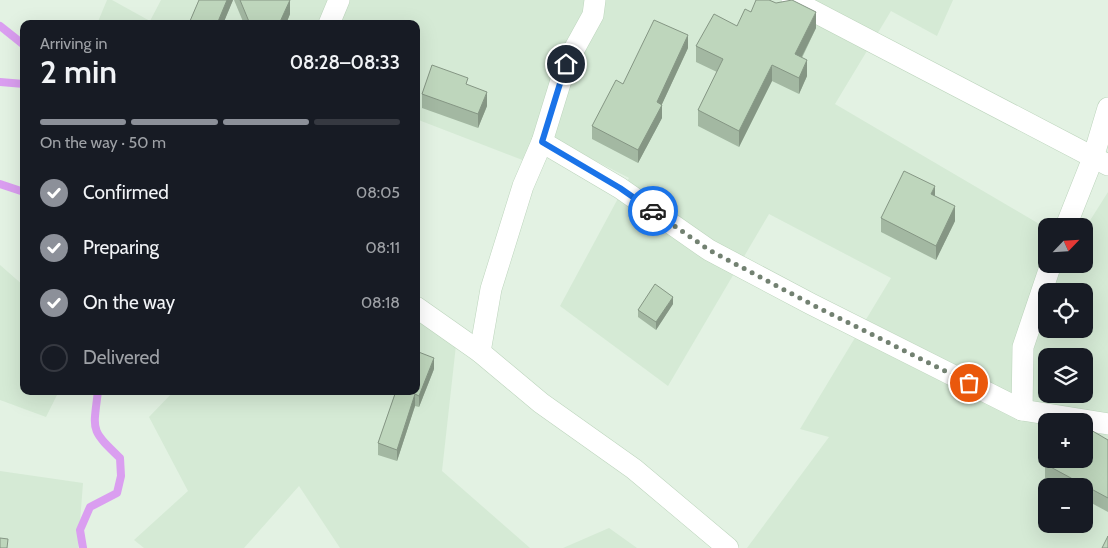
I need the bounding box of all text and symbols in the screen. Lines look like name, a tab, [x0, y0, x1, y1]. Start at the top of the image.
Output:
text: Arriving in	[40, 34, 107, 53]
pin	[545, 43, 587, 85]
icon: home	[552, 50, 580, 78]
text: 08:28–08:33	[290, 51, 400, 74]
text: 2 min	[40, 52, 117, 91]
text: On the way · 50 m	[40, 133, 166, 152]
icon: check	[40, 179, 68, 207]
text: Confirmed	[83, 181, 169, 204]
text: 08:05	[356, 183, 400, 202]
courier	[628, 186, 678, 236]
icon: car	[639, 197, 667, 225]
north arrow	[1038, 218, 1092, 272]
map controls	[1038, 218, 1093, 533]
icon: check	[40, 234, 68, 262]
text: Preparing	[83, 236, 159, 259]
text: 08:11	[365, 238, 400, 257]
button: locate	[1038, 283, 1093, 338]
icon: check	[40, 289, 68, 317]
text: On the way	[83, 291, 175, 314]
text: 08:18	[361, 293, 400, 312]
text: Delivered	[83, 346, 160, 369]
button: layers	[1038, 348, 1093, 403]
pin	[948, 362, 990, 404]
icon: bag	[955, 369, 983, 397]
button: +	[1038, 413, 1093, 468]
button: −	[1038, 478, 1093, 533]

